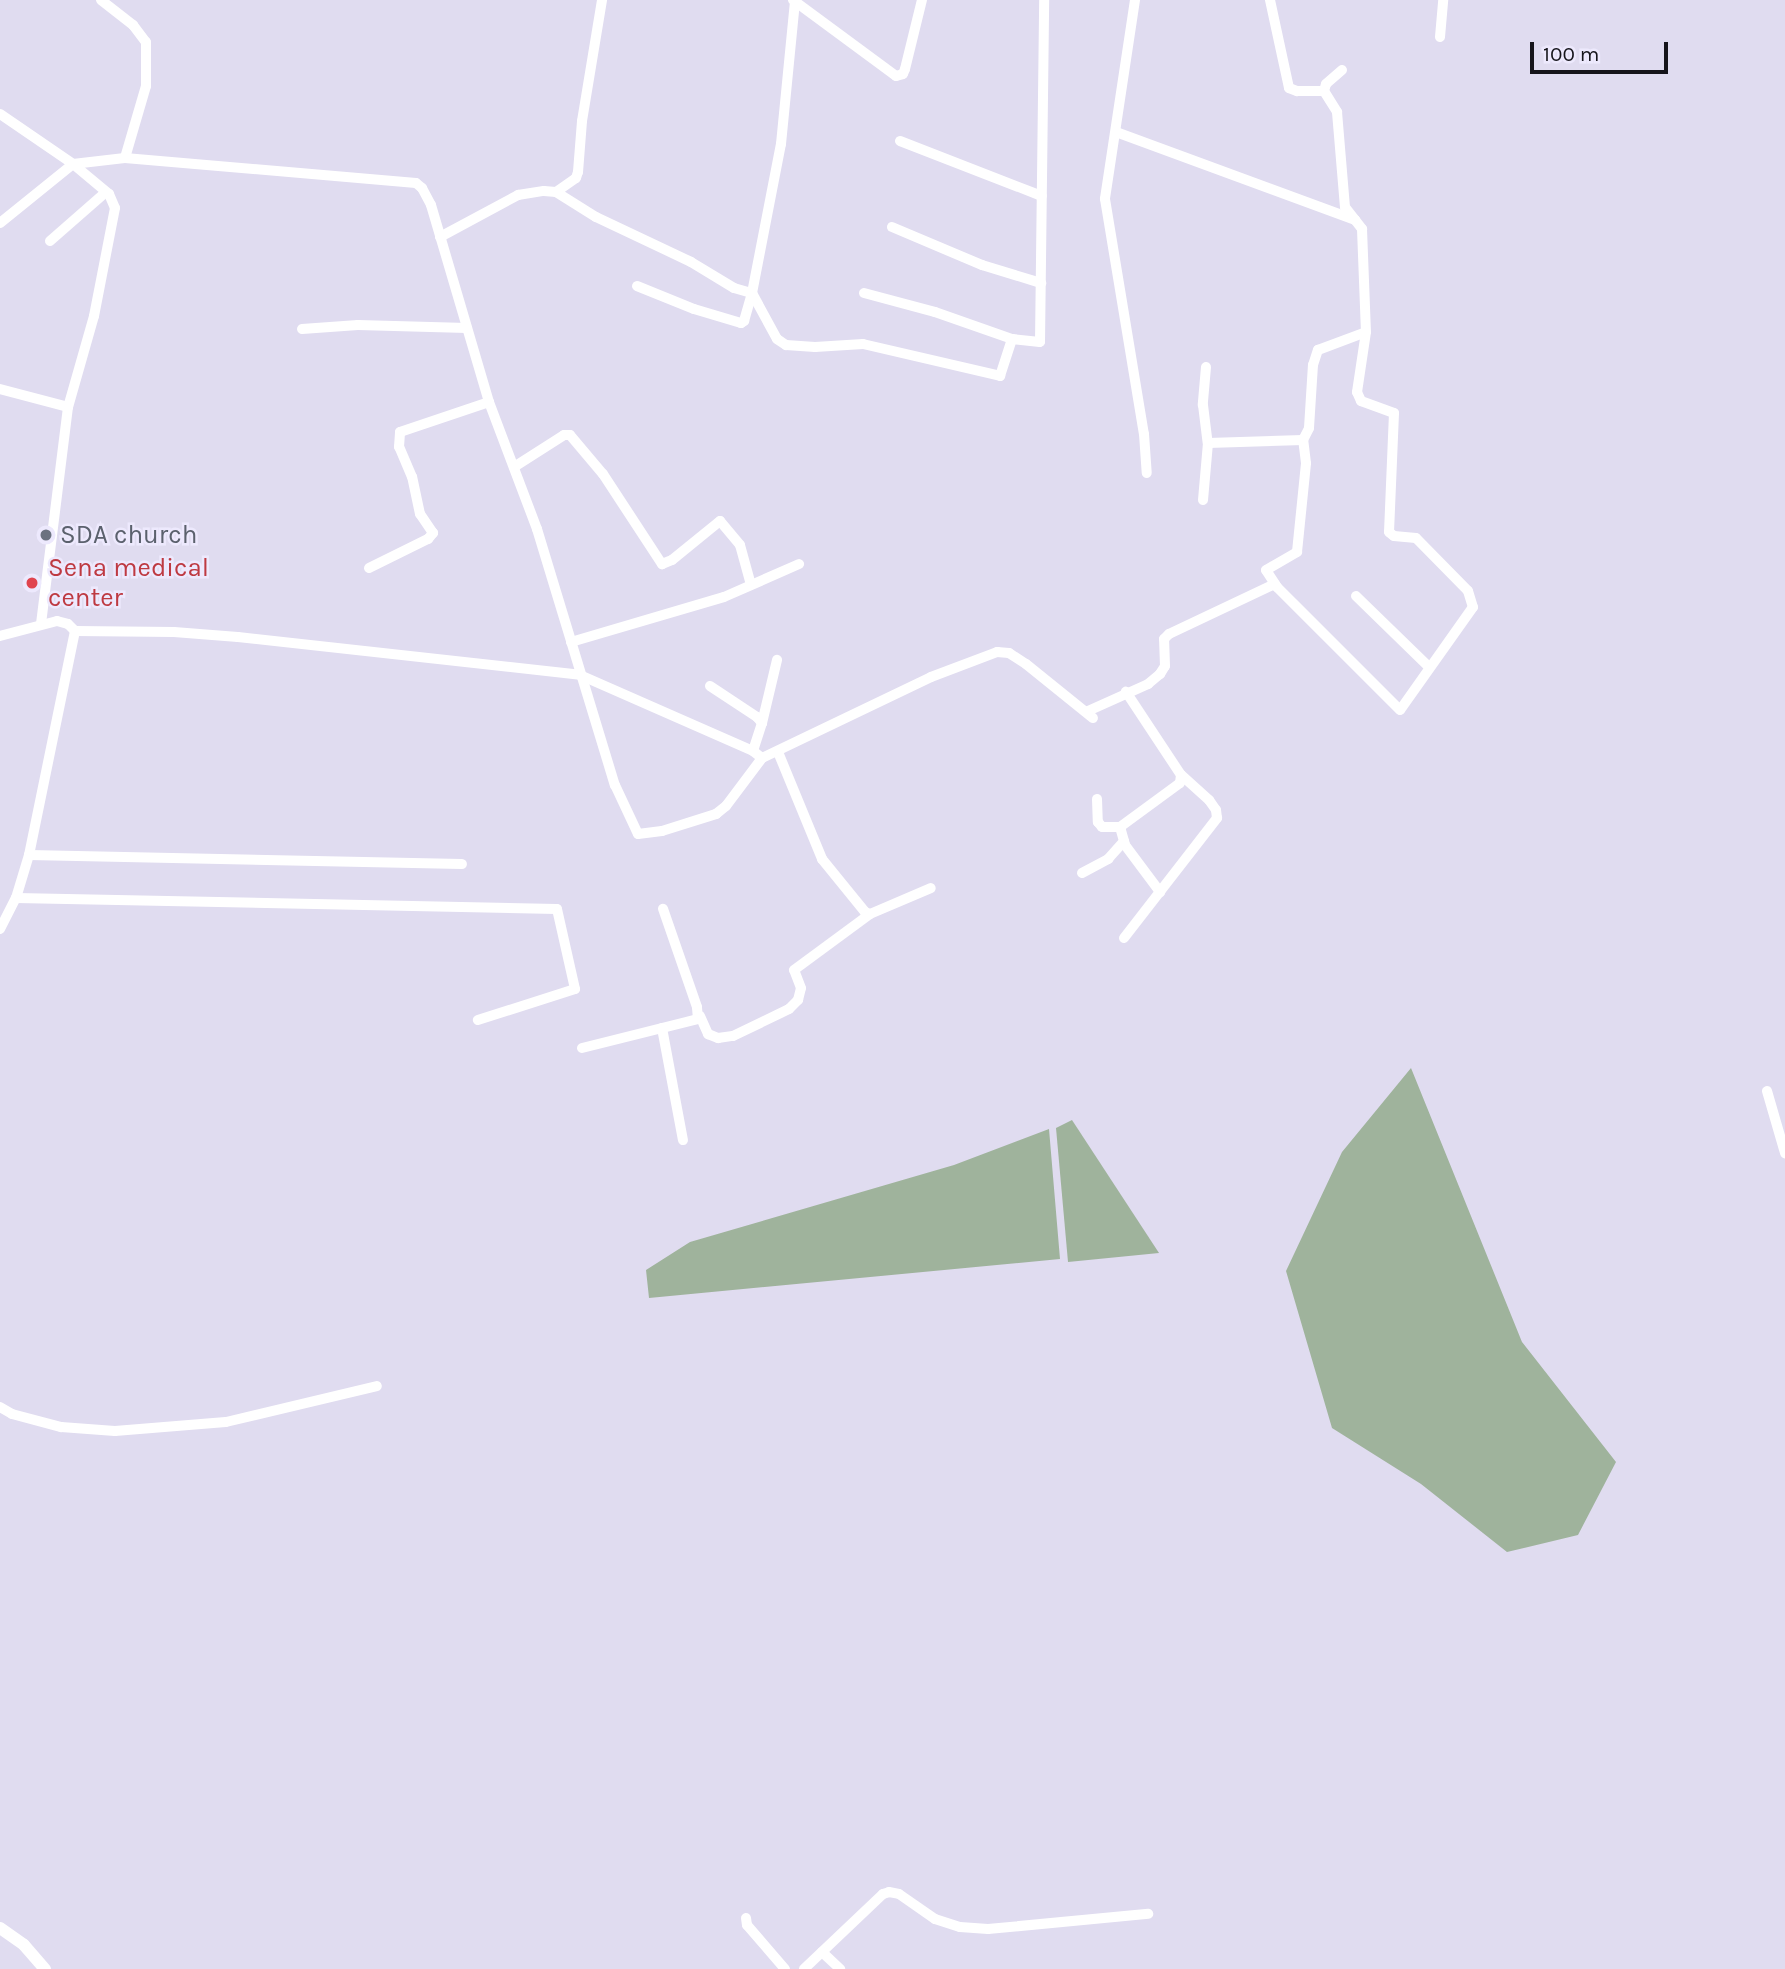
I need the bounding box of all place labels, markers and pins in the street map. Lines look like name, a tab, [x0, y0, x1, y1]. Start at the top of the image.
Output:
place label: SDA church	[60, 519, 197, 551]
marker: SDA church	[38, 527, 54, 543]
place label: Sena medical center	[48, 552, 209, 614]
marker: Sena medical center	[22, 573, 42, 593]

